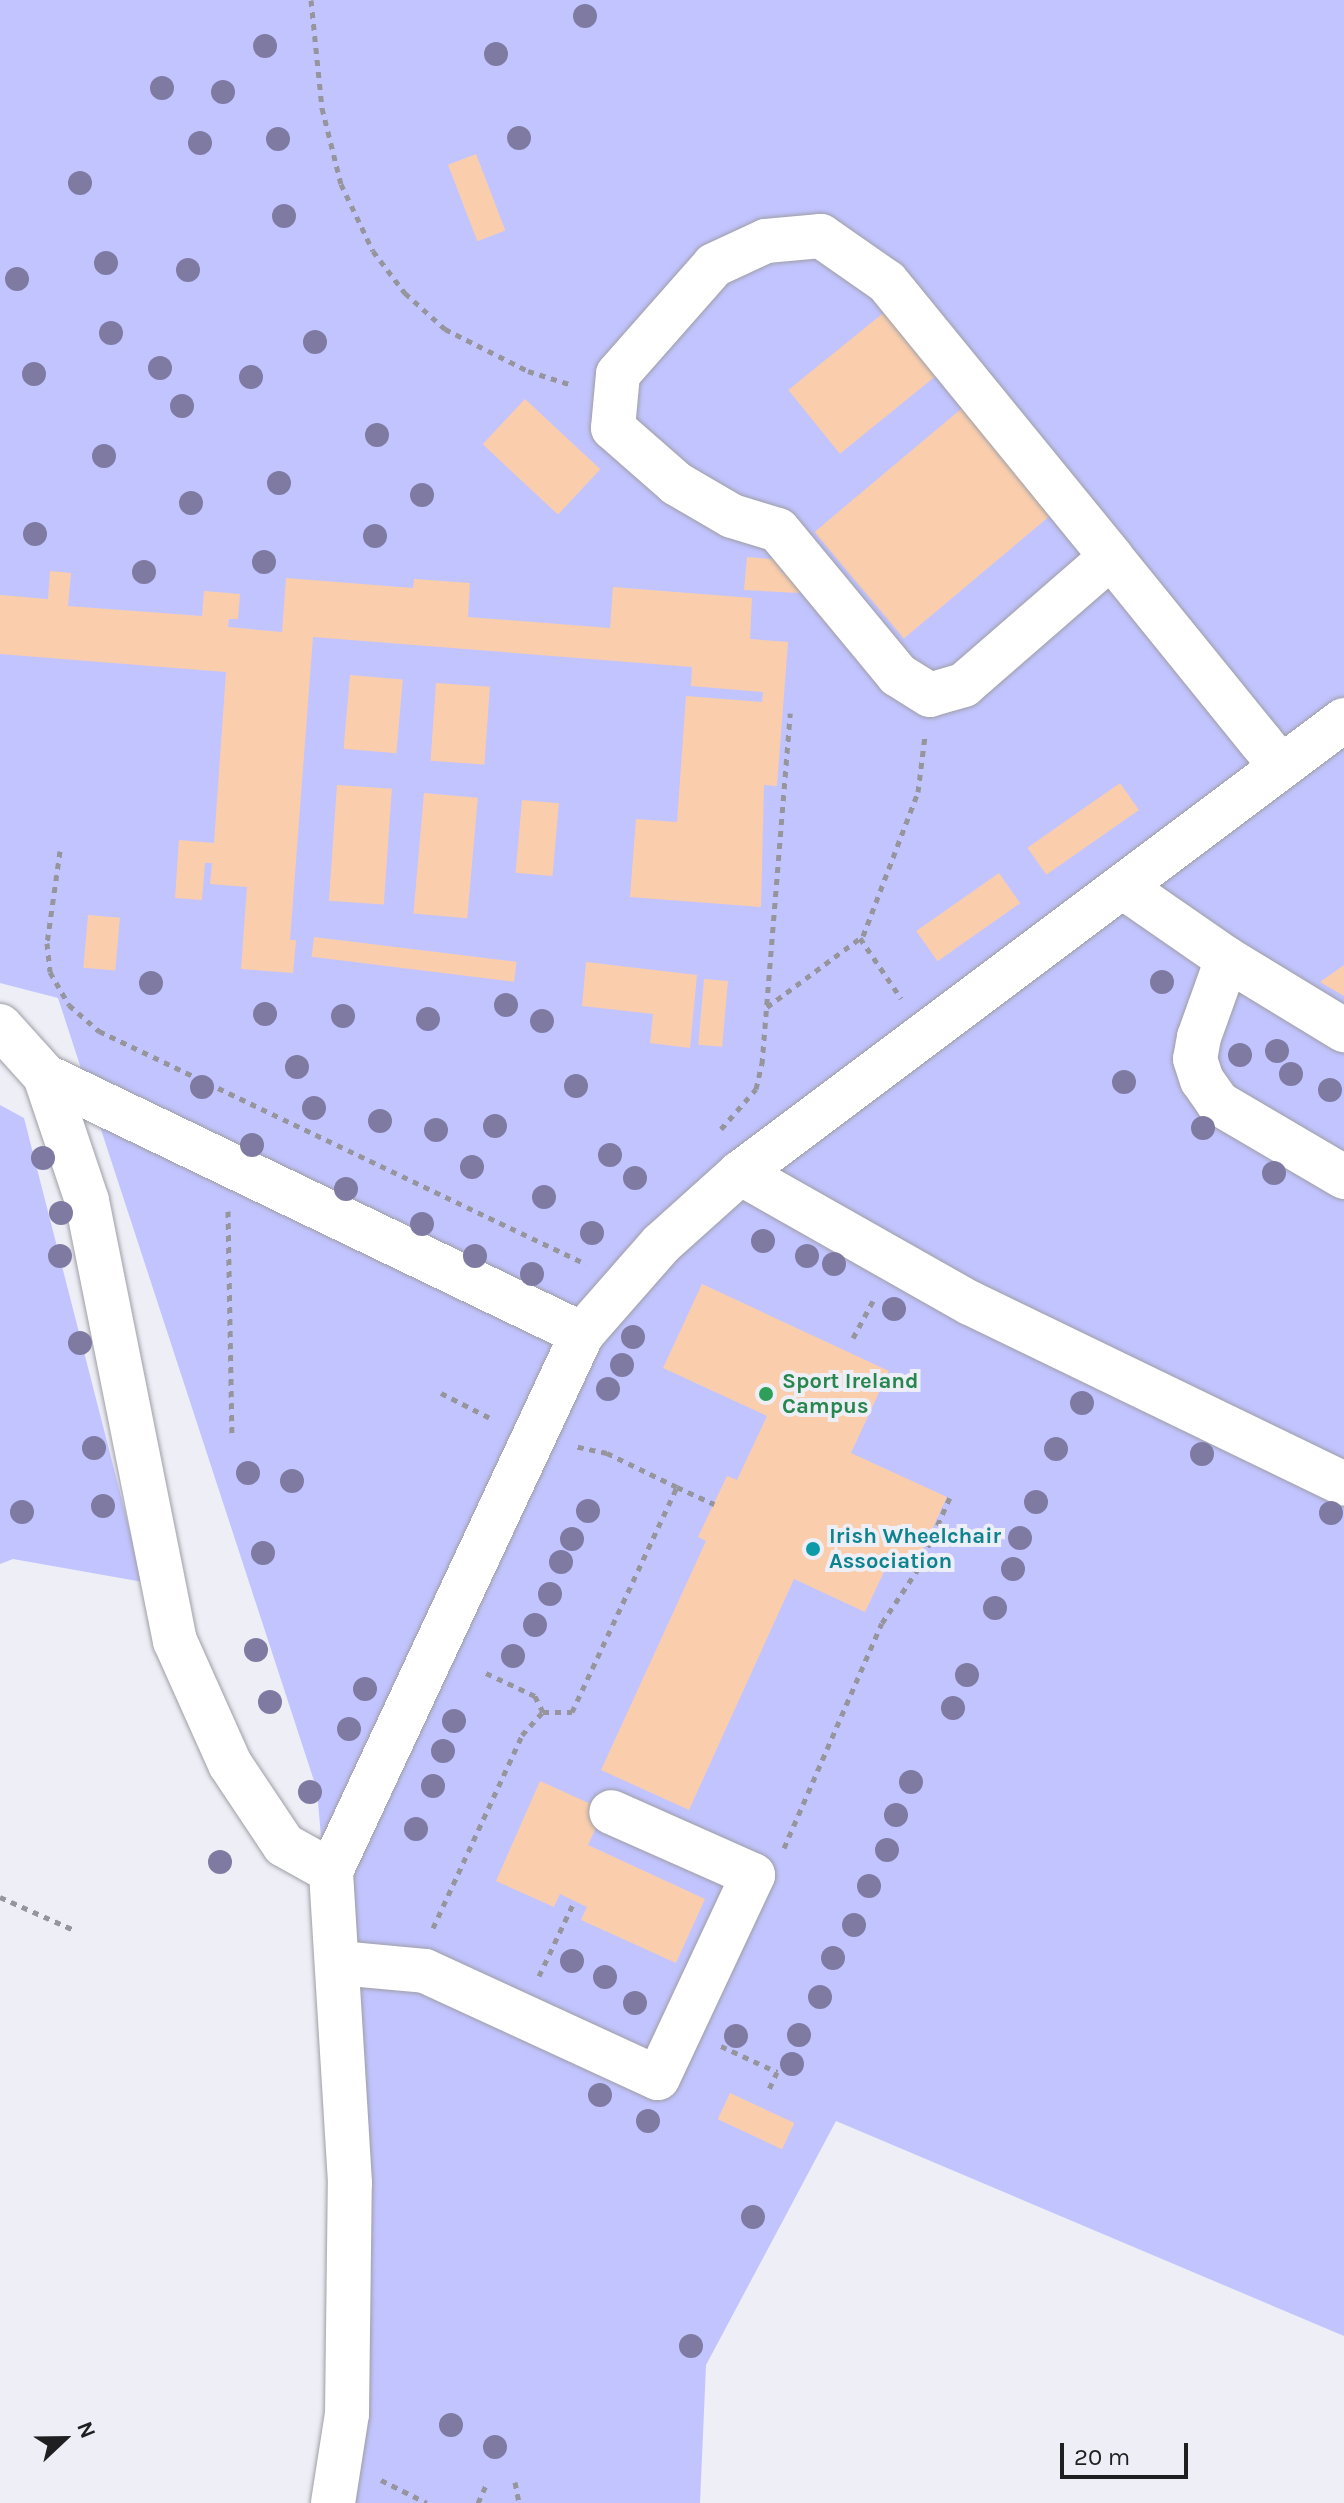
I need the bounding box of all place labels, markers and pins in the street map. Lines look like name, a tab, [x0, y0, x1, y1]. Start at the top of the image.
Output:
place label: Sport Ireland Campus	[782, 1368, 919, 1420]
marker: Sport Ireland Campus	[757, 1385, 775, 1403]
place label: Irish Wheelchair Association	[829, 1523, 1001, 1574]
marker: Irish Wheelchair Association	[804, 1540, 822, 1558]

